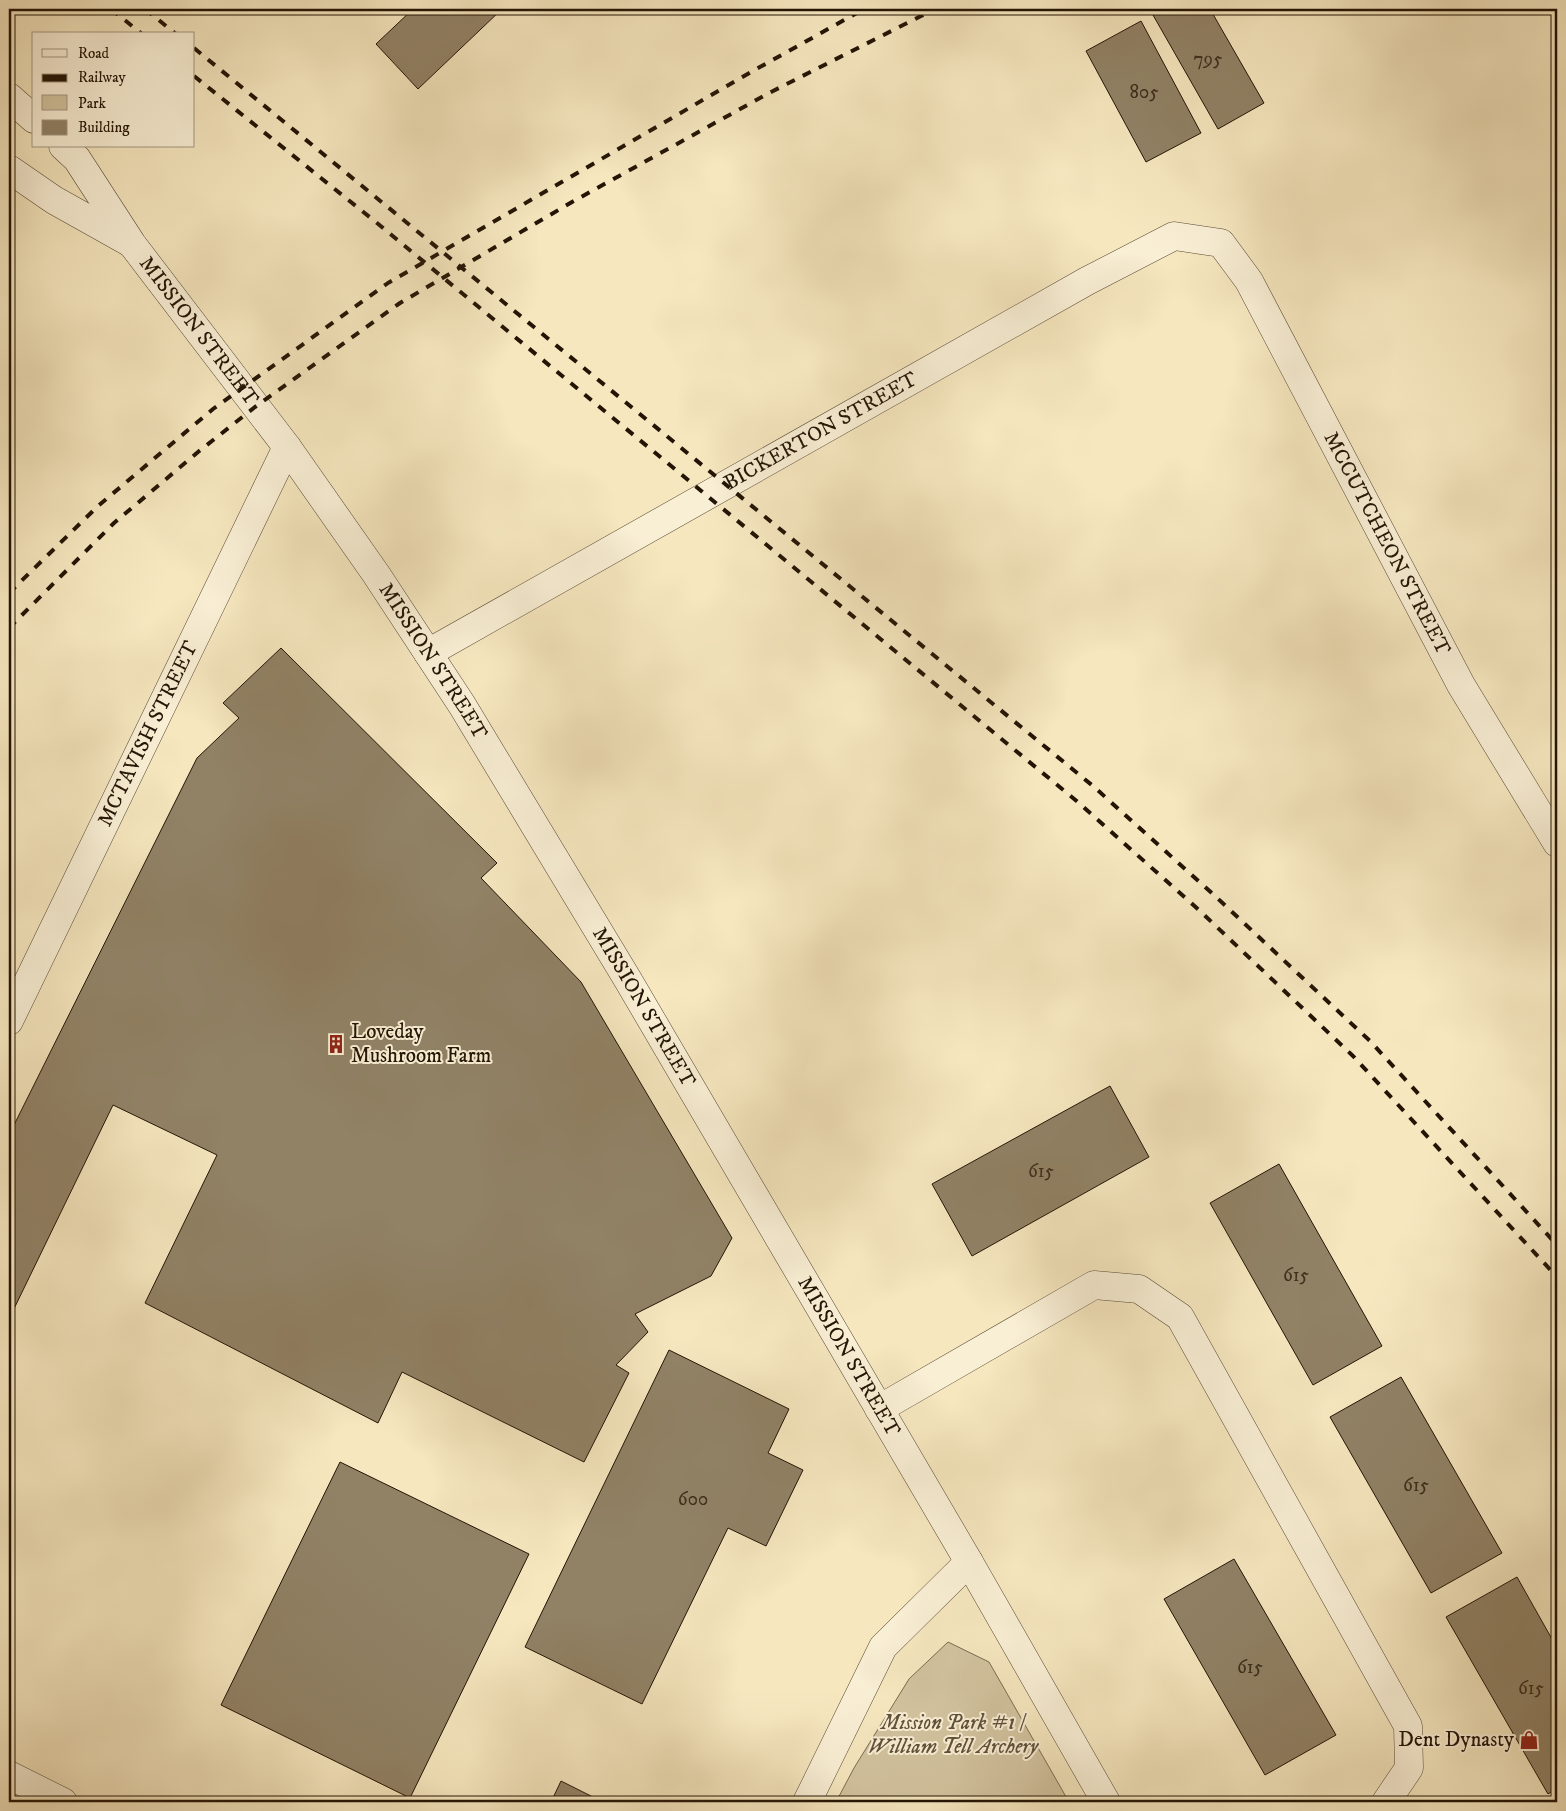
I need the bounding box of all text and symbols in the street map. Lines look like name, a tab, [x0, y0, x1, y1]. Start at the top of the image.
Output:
legend	[32, 32, 195, 148]
text: Road	[78, 44, 110, 63]
house number: 795	[1194, 48, 1223, 71]
text: Railway	[78, 68, 126, 87]
house number: 805	[1129, 81, 1159, 104]
text: Park	[78, 94, 107, 113]
text: Building	[78, 118, 130, 137]
street label: MISSION STREET	[133, 251, 264, 411]
street label: BICKERTON STREET	[719, 366, 922, 496]
street label: MCCUTCHEON STREET	[1318, 428, 1456, 660]
street label: MISSION STREET	[373, 578, 493, 744]
street label: MCTAVISH STREET	[92, 637, 204, 831]
street label: MISSION STREET	[586, 922, 701, 1092]
place label: Loveday Mushroom Farm	[351, 1019, 492, 1069]
building icon: Loveday Mushroom Farm	[325, 1033, 347, 1055]
house number: 615	[1028, 1160, 1055, 1183]
house number: 615	[1283, 1264, 1310, 1287]
street label: MISSION STREET	[791, 1272, 906, 1441]
house number: 615	[1403, 1474, 1430, 1497]
house number: 600	[678, 1488, 708, 1511]
house number: 615	[1237, 1656, 1264, 1679]
house number: 615	[1518, 1677, 1545, 1700]
park label: Mission Park #1 / William Tell Archery	[868, 1710, 1040, 1760]
place label: Dent Dynasty	[1398, 1727, 1515, 1753]
shop icon: Dent Dynasty	[1518, 1729, 1540, 1751]

